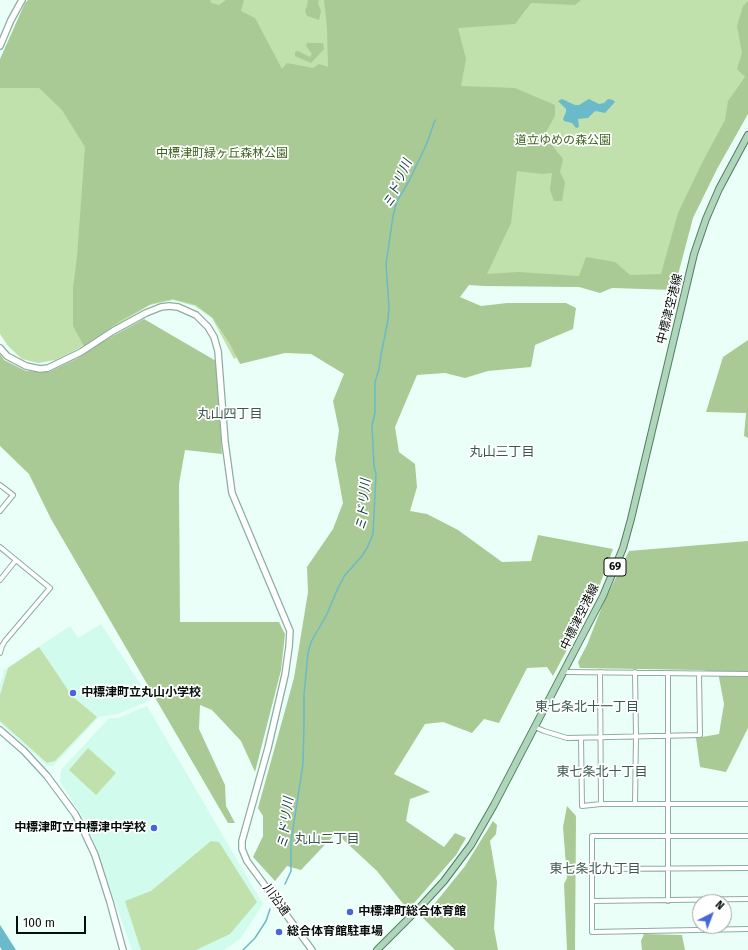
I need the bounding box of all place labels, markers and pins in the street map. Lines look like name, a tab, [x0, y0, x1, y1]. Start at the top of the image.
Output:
place label: 中標津町立丸山小学校	[81, 686, 201, 700]
marker: 中標津町立丸山小学校	[68, 688, 78, 698]
place label: 中標津町立中標津中学校	[14, 821, 146, 835]
marker: 中標津町立中標津中学校	[149, 823, 159, 833]
place label: 中標津町総合体育館	[358, 905, 466, 919]
marker: 中標津町総合体育館	[345, 907, 355, 917]
place label: 総合体育館駐車場	[287, 925, 383, 939]
marker: 総合体育館駐車場	[274, 927, 284, 937]

